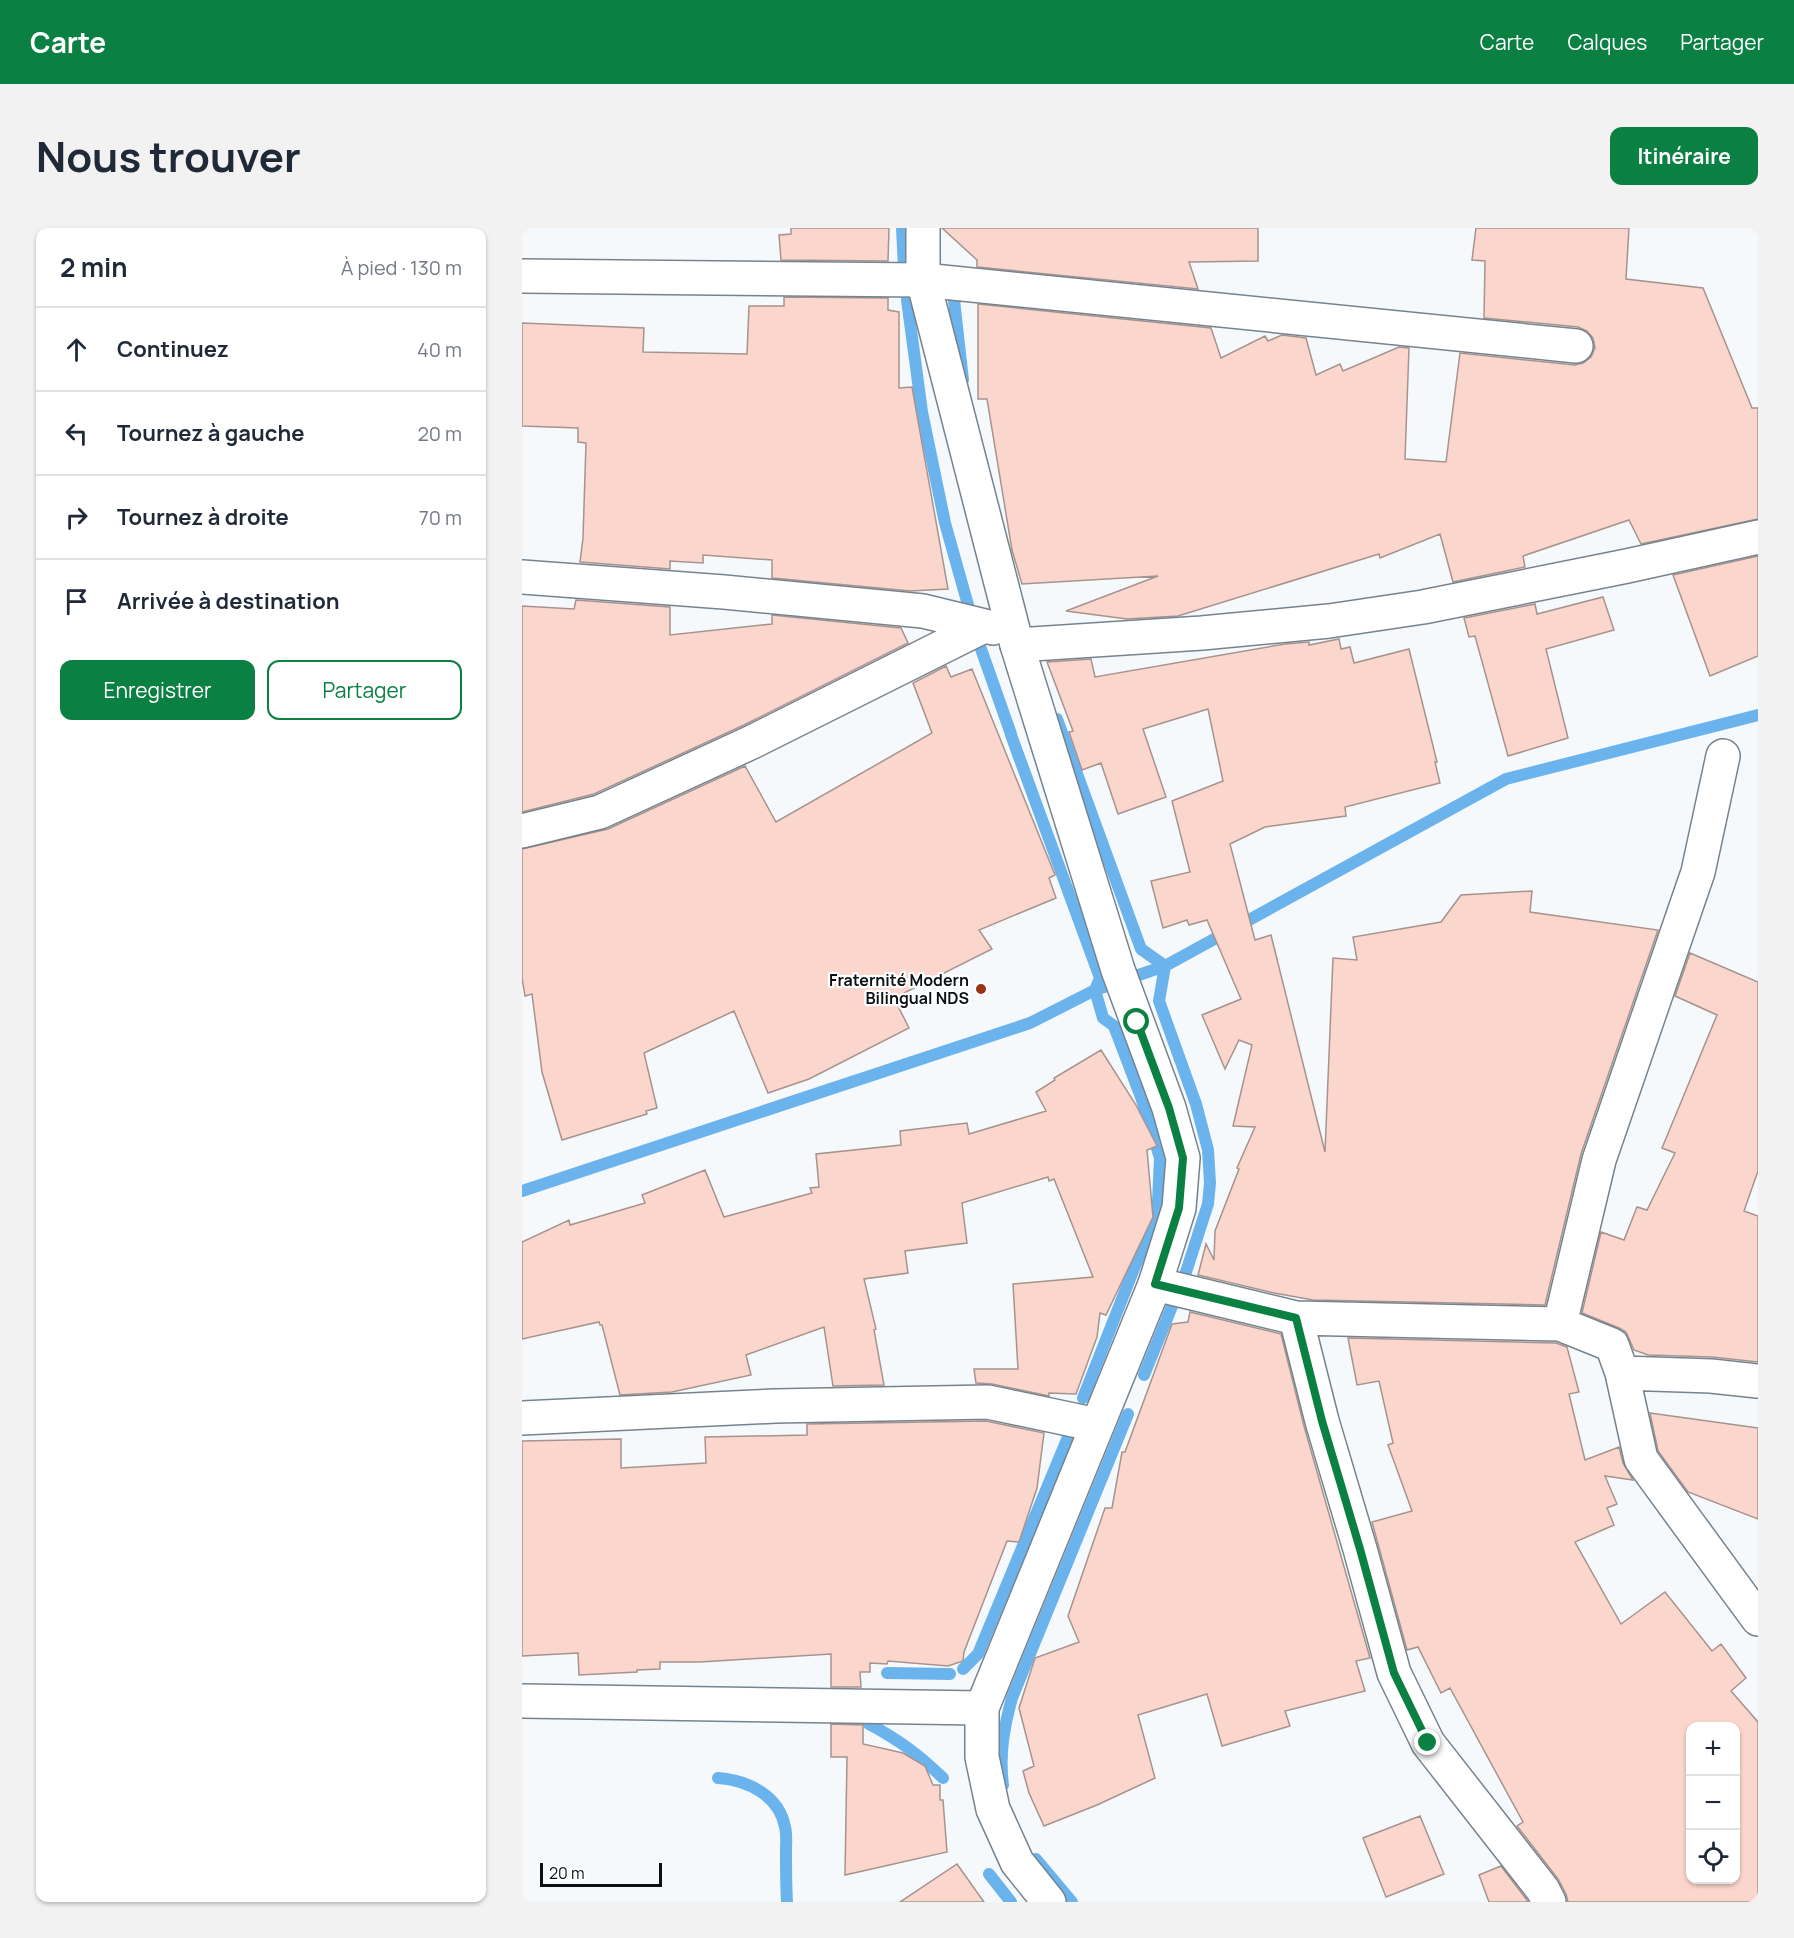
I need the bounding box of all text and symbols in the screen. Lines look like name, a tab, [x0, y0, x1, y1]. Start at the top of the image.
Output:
text: Carte	[30, 23, 106, 61]
text: Carte	[1480, 28, 1534, 56]
text: Calques	[1567, 28, 1647, 56]
text: Partager	[1680, 28, 1764, 56]
text: Nous trouver	[36, 127, 301, 185]
button: Itinéraire	[1610, 127, 1758, 185]
text: 2 min	[60, 249, 128, 285]
text: À pied · 130 m	[341, 254, 462, 281]
icon: ahead	[60, 333, 93, 366]
text: Continuez	[117, 334, 229, 364]
text: 40 m	[417, 336, 462, 363]
icon: left	[60, 417, 93, 450]
text: Tournez à gauche	[117, 418, 304, 448]
text: 20 m	[417, 420, 462, 447]
icon: right	[60, 501, 93, 534]
text: Tournez à droite	[117, 502, 289, 532]
text: 70 m	[419, 504, 462, 531]
icon: arrive	[60, 585, 93, 618]
text: Arrivée à destination	[117, 586, 340, 616]
button: Enregistrer	[60, 660, 255, 720]
button: Partager	[267, 660, 462, 720]
place label: Fraternité Modern Bilingual NDS	[829, 969, 969, 1009]
marker: Fraternité Modern Bilingual NDS	[974, 982, 988, 996]
route start	[1123, 1008, 1149, 1034]
map controls	[1686, 1722, 1740, 1884]
button: +	[1686, 1722, 1740, 1776]
route end	[1414, 1729, 1440, 1755]
button: −	[1686, 1776, 1740, 1830]
button: locate	[1686, 1830, 1740, 1884]
scale bar	[540, 1860, 662, 1888]
text: 20 m	[549, 1862, 585, 1884]

